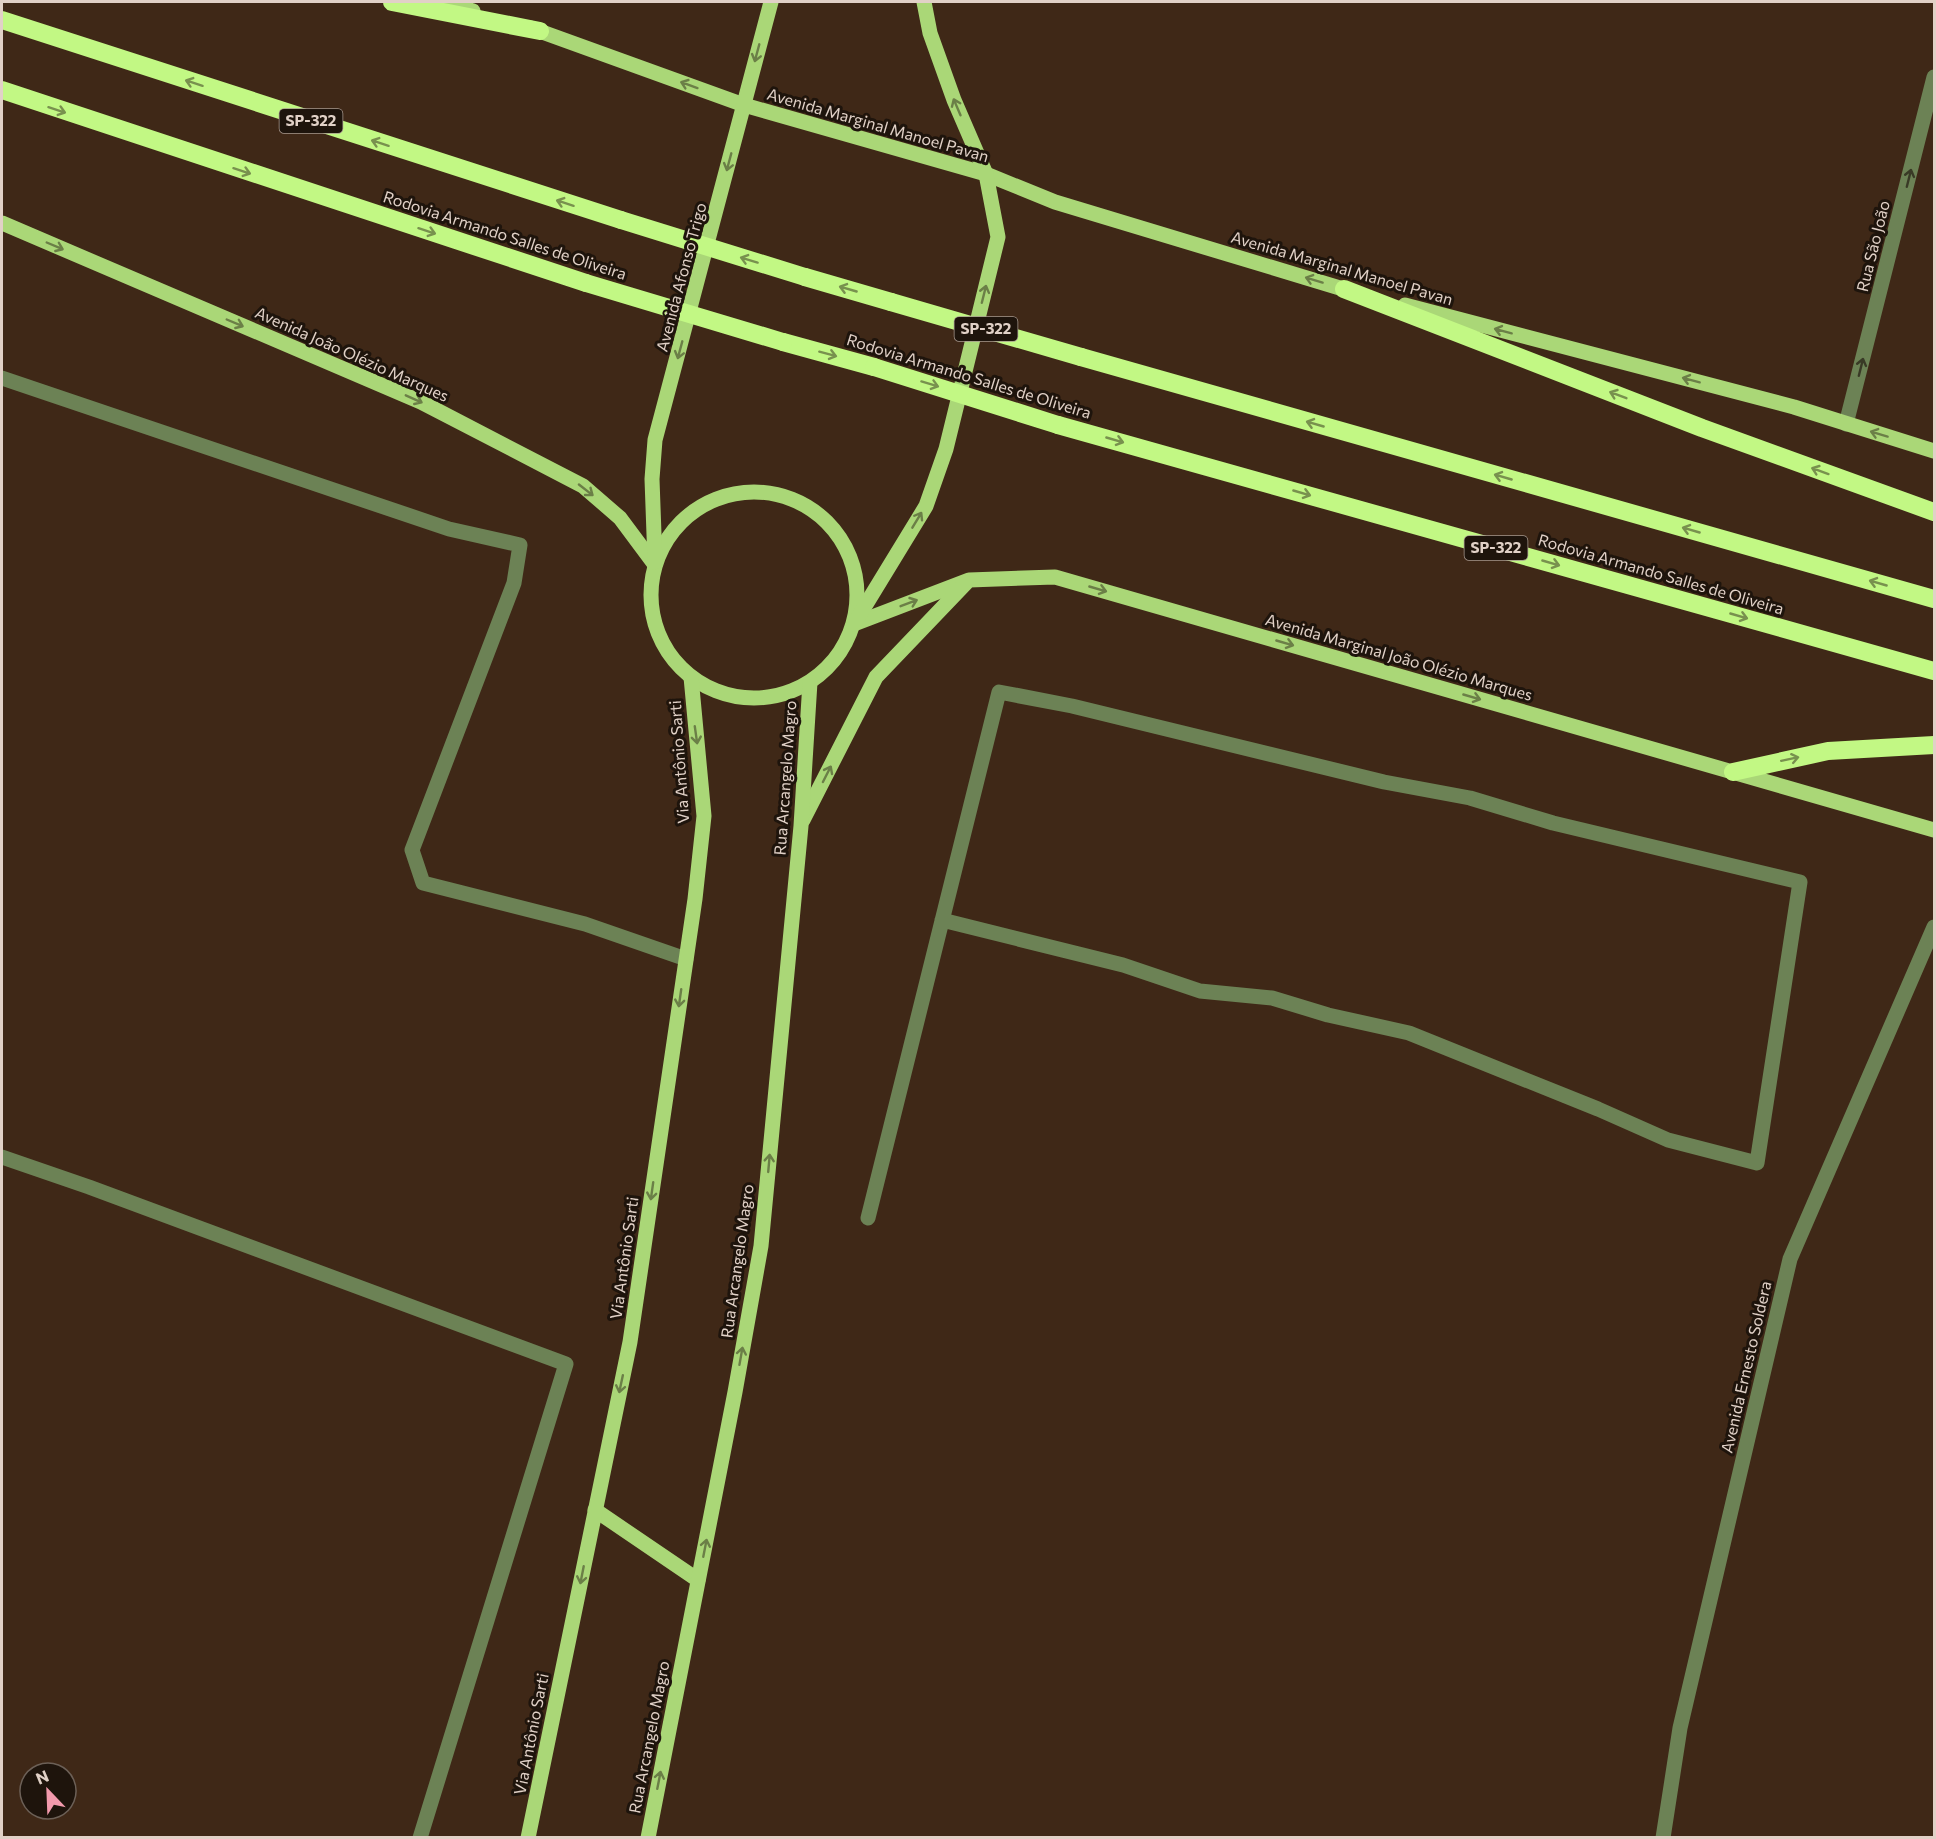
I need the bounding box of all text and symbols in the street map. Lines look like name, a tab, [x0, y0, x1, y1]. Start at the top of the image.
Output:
one-way arrow	[751, 43, 763, 62]
one-way arrow	[185, 77, 204, 88]
one-way arrow	[680, 79, 699, 90]
street label: Avenida Marginal Manoel Pavan	[765, 84, 991, 165]
one-way arrow	[951, 99, 962, 117]
one-way arrow	[47, 105, 66, 116]
road number: SP-322	[280, 109, 342, 133]
one-way arrow	[371, 137, 390, 148]
one-way arrow	[723, 152, 735, 171]
one-way arrow	[232, 166, 251, 177]
one-way arrow	[1903, 169, 1915, 188]
street label: Rodovia Armando Salles de Oliveira	[381, 186, 629, 283]
one-way arrow	[556, 196, 575, 207]
street label: Rua São João	[1852, 198, 1893, 293]
street label: Avenida Afonso Trigo	[651, 200, 710, 353]
one-way arrow	[417, 226, 436, 237]
street label: Avenida Marginal Manoel Pavan	[1229, 227, 1455, 308]
one-way arrow	[46, 241, 64, 252]
one-way arrow	[740, 254, 759, 265]
one-way arrow	[1305, 274, 1324, 285]
one-way arrow	[839, 283, 858, 295]
one-way arrow	[978, 285, 990, 304]
street label: Avenida João Olézio Marques	[253, 302, 452, 405]
road number: SP-322	[954, 317, 1018, 341]
one-way arrow	[225, 318, 243, 329]
one-way arrow	[1493, 325, 1512, 336]
street label: Rodovia Armando Salles de Oliveira	[845, 329, 1094, 422]
one-way arrow	[674, 341, 685, 360]
one-way arrow	[819, 349, 838, 360]
one-way arrow	[1855, 358, 1867, 377]
one-way arrow	[1682, 374, 1701, 386]
one-way arrow	[920, 379, 939, 390]
one-way arrow	[1609, 389, 1628, 400]
one-way arrow	[404, 394, 423, 405]
one-way arrow	[1306, 418, 1325, 429]
one-way arrow	[1870, 428, 1889, 439]
one-way arrow	[1105, 435, 1124, 447]
one-way arrow	[1811, 465, 1830, 476]
one-way arrow	[1494, 471, 1513, 482]
one-way arrow	[578, 483, 594, 496]
one-way arrow	[1293, 488, 1312, 499]
one-way arrow	[911, 512, 923, 529]
one-way arrow	[1682, 524, 1701, 535]
street label: Rodovia Armando Salles de Oliveira	[1536, 529, 1786, 618]
road number: SP-322	[1464, 536, 1528, 560]
one-way arrow	[1541, 558, 1560, 569]
one-way arrow	[1869, 577, 1888, 589]
one-way arrow	[1088, 584, 1107, 595]
one-way arrow	[899, 597, 917, 608]
street label: Avenida Marginal João Olézio Marques	[1263, 609, 1535, 704]
one-way arrow	[1729, 611, 1748, 622]
one-way arrow	[1275, 638, 1294, 649]
one-way arrow	[1462, 692, 1481, 703]
street label: Via Antônio Sarti	[665, 700, 692, 824]
street label: Rua Arcangelo Magro	[770, 700, 799, 856]
one-way arrow	[691, 725, 702, 745]
one-way arrow	[1780, 753, 1799, 765]
one-way arrow	[822, 765, 833, 783]
one-way arrow	[675, 988, 686, 1008]
one-way arrow	[764, 1154, 775, 1174]
one-way arrow	[646, 1181, 657, 1201]
street label: Rua Arcangelo Magro	[716, 1183, 757, 1339]
street label: Via Antônio Sarti	[606, 1195, 642, 1320]
street label: Avenida Ernesto Soldera	[1716, 1279, 1775, 1455]
one-way arrow	[736, 1347, 747, 1366]
one-way arrow	[615, 1373, 626, 1393]
one-way arrow	[700, 1538, 711, 1558]
one-way arrow	[576, 1565, 587, 1584]
street label: Rua Arcangelo Magro	[624, 1659, 673, 1815]
street label: Via Antônio Sarti	[509, 1671, 552, 1796]
north arrow	[18, 1761, 78, 1821]
text: N	[33, 1766, 51, 1788]
one-way arrow	[654, 1771, 665, 1790]

